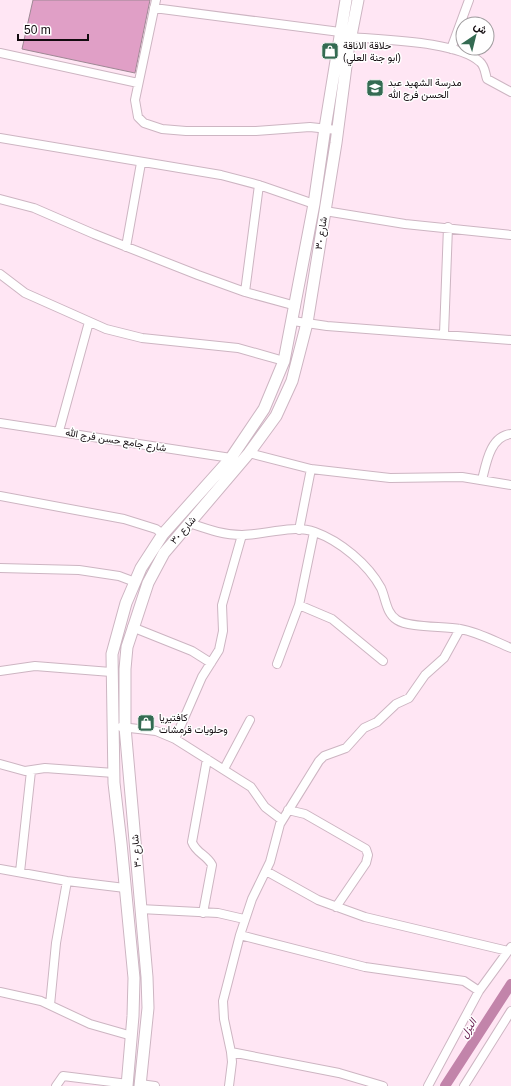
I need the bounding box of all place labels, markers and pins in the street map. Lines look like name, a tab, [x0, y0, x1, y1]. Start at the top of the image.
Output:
place label: حلاقة الاناقة (ابو جنة العلي)	[343, 40, 401, 66]
shop icon: حلاقة الاناقة (ابو جنة العلي)	[320, 41, 340, 61]
place label: مدرسة الشهيد عبد الحسن فرج الله	[388, 77, 462, 101]
school or university icon: مدرسة الشهيد عبد الحسن فرج الله	[365, 78, 385, 98]
place label: كافتيريا وحلويات قرمشات	[159, 712, 228, 736]
shop icon: كافتيريا وحلويات قرمشات	[136, 713, 156, 733]

